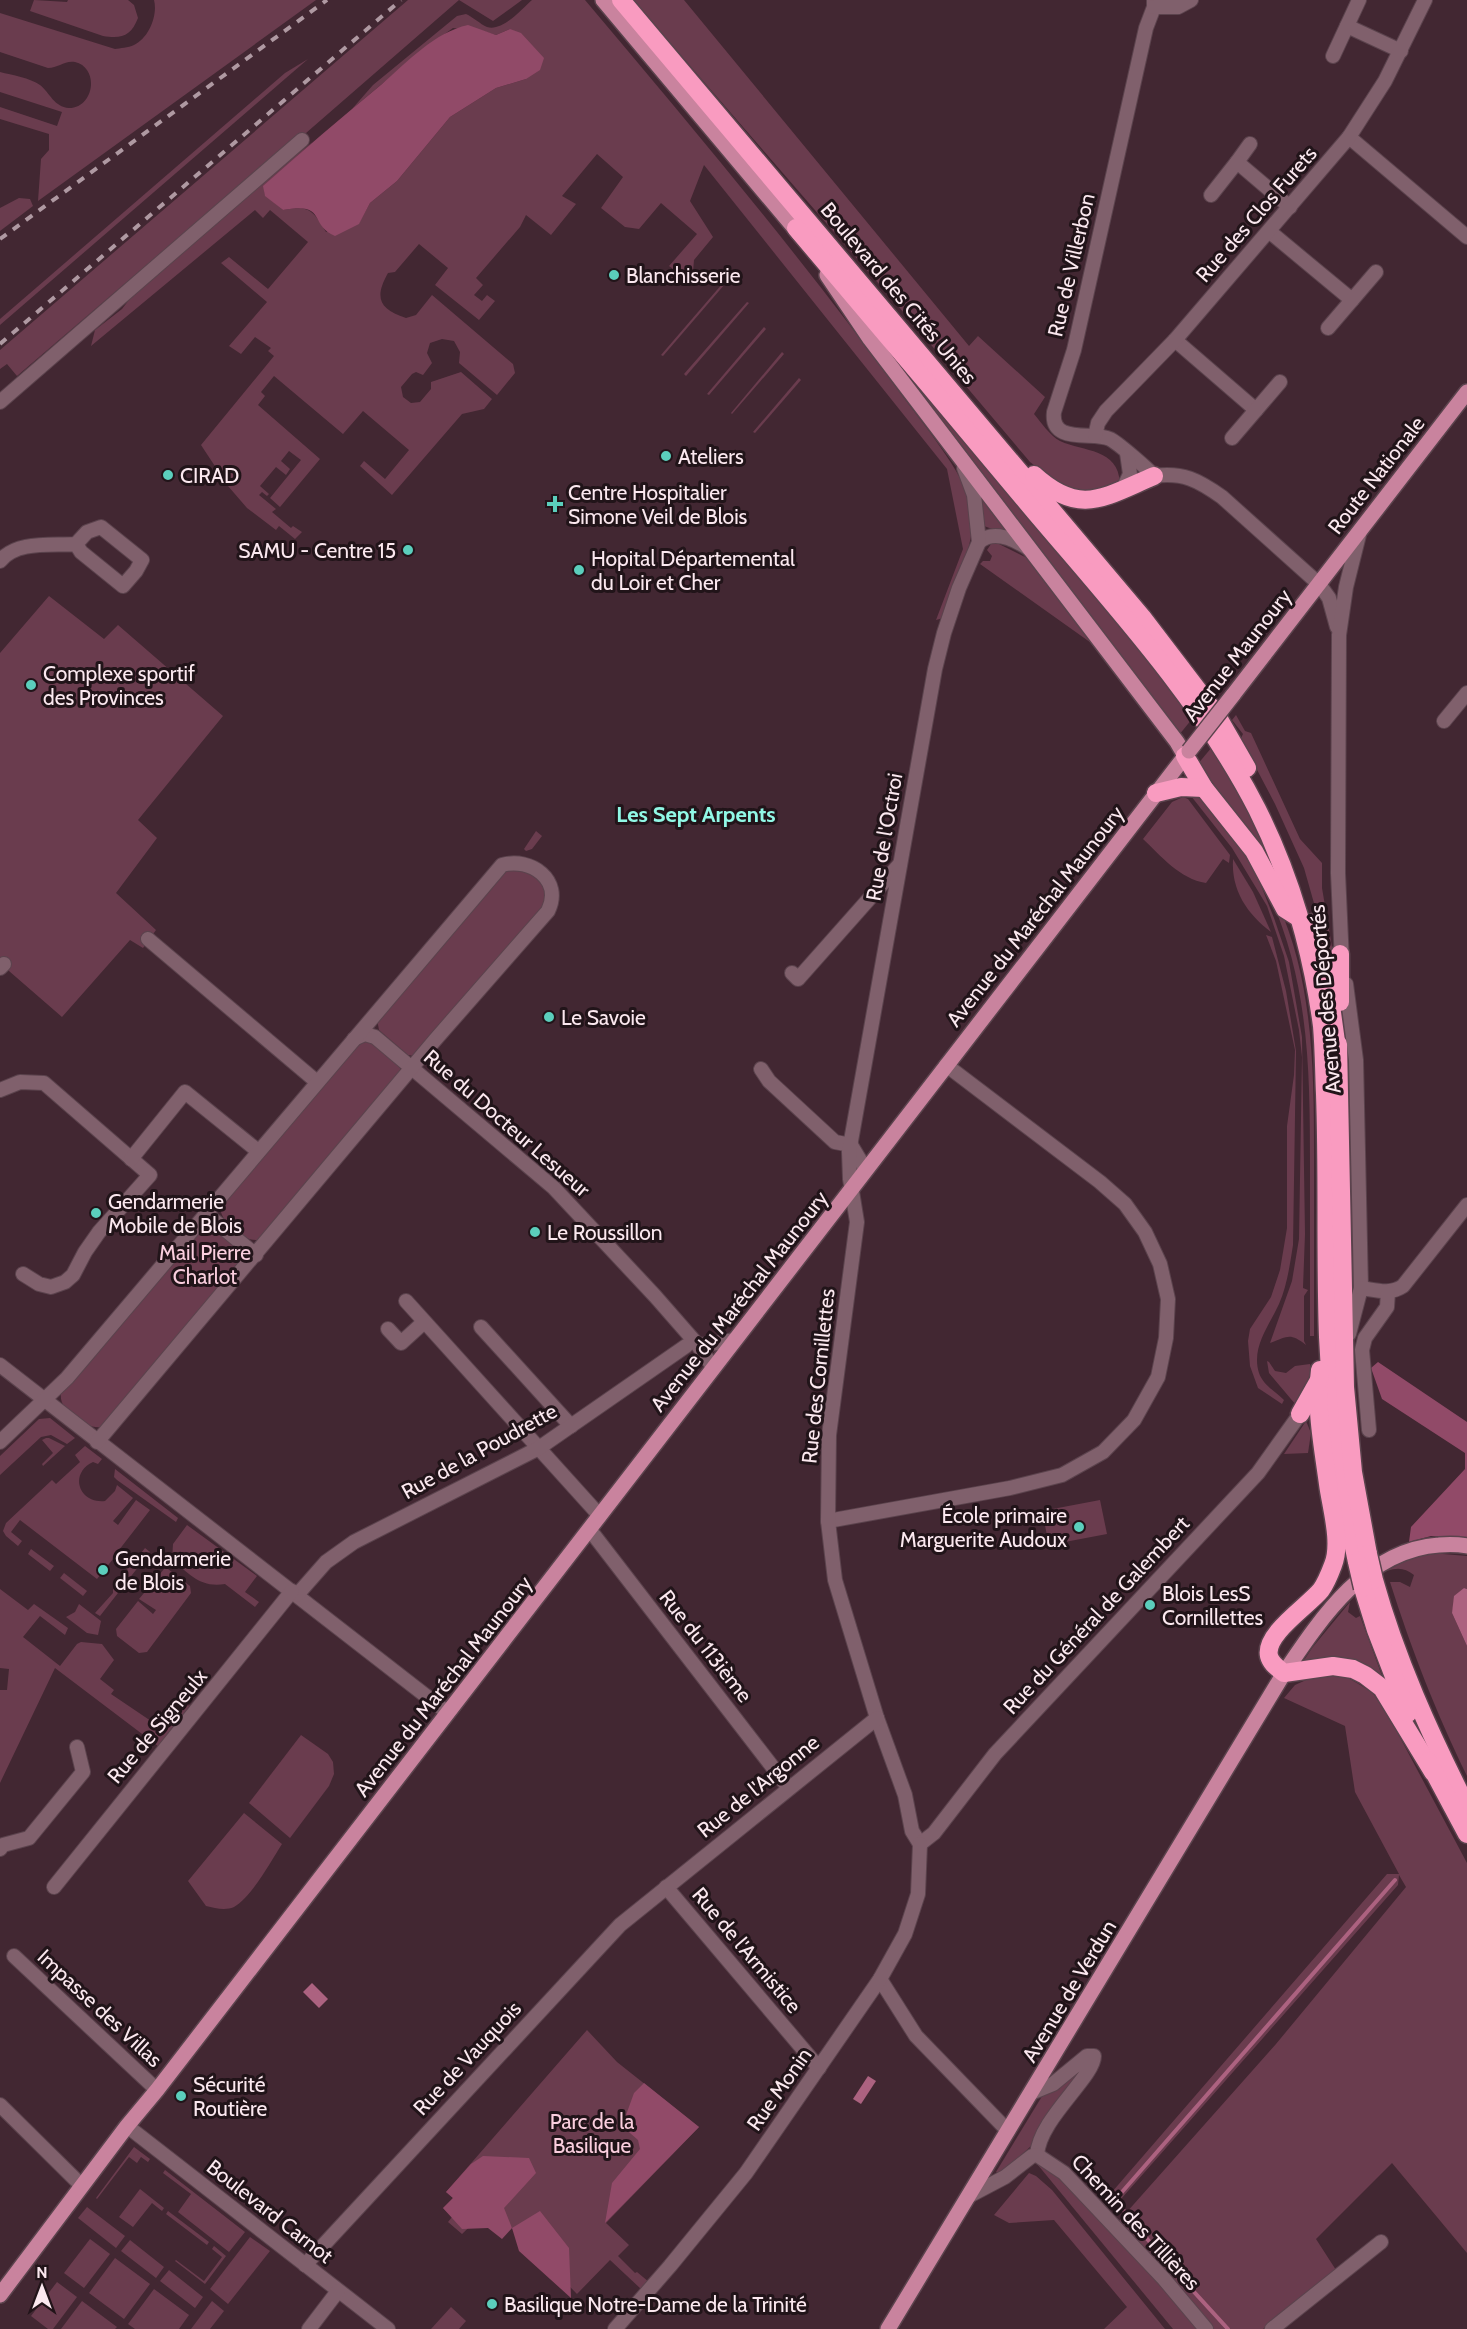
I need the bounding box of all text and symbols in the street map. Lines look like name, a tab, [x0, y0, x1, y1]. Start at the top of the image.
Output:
street label: Rue des Clos Furets	[1190, 141, 1322, 287]
street label: Rue de Villerbon	[1042, 191, 1100, 339]
street label: Boulevard des Cités Unies	[816, 197, 982, 389]
place label: Blanchisserie	[626, 263, 741, 288]
marker: Blanchisserie	[607, 268, 621, 282]
street label: Route Nationale	[1322, 411, 1430, 539]
place label: Ateliers	[678, 444, 744, 469]
marker: Ateliers	[659, 449, 673, 463]
place label: CIRAD	[180, 463, 239, 488]
marker: CIRAD	[161, 468, 175, 482]
place label: Centre Hospitalier Simone Veil de Blois	[568, 480, 748, 529]
marker: Centre Hospitalier Simone Veil de Blois	[546, 495, 564, 513]
place label: SAMU - Centre 15	[238, 538, 396, 563]
marker: SAMU - Centre 15	[401, 543, 415, 557]
place label: Hopital Départemental du Loir et Cher	[591, 546, 795, 595]
marker: Hopital Départemental du Loir et Cher	[572, 563, 586, 577]
street label: Avenue Maunoury	[1178, 584, 1297, 726]
place label: Complexe sportif des Provinces	[43, 661, 195, 710]
marker: Complexe sportif des Provinces	[24, 678, 38, 692]
street label: Rue de l'Octroi	[860, 771, 908, 903]
street label: Avenue du Maréchal Maunoury	[941, 800, 1129, 1031]
district label: Les Sept Arpents	[616, 801, 776, 828]
street label: Avenue des Déportés	[1304, 903, 1346, 1094]
place label: Le Savoie	[561, 1005, 646, 1030]
marker: Le Savoie	[542, 1010, 556, 1024]
street label: Rue du Docteur Lesueur	[419, 1044, 595, 1202]
street label: Avenue du Maréchal Maunoury	[645, 1185, 833, 1416]
place label: Gendarmerie Mobile de Blois	[108, 1189, 242, 1238]
marker: Gendarmerie Mobile de Blois	[89, 1206, 103, 1220]
place label: Le Roussillon	[547, 1220, 663, 1245]
marker: Le Roussillon	[528, 1225, 542, 1239]
park label: Mail Pierre Charlot	[159, 1240, 251, 1289]
street label: Rue des Cornillettes	[796, 1287, 840, 1465]
street label: Rue de la Poudrette	[397, 1398, 561, 1504]
place label: École primaire Marguerite Audoux	[900, 1503, 1067, 1552]
street label: Rue du Général de Galembert	[998, 1511, 1194, 1719]
marker: École primaire Marguerite Audoux	[1072, 1520, 1086, 1534]
place label: Gendarmerie de Blois	[115, 1546, 231, 1595]
marker: Gendarmerie de Blois	[96, 1563, 110, 1577]
street label: Avenue du Maréchal Maunoury	[349, 1570, 537, 1801]
place label: Blois LesS Cornillettes	[1162, 1581, 1263, 1630]
street label: Rue du 113ième	[654, 1585, 758, 1707]
marker: Blois LesS Cornillettes	[1143, 1598, 1157, 1612]
street label: Rue de Signeulx	[102, 1664, 212, 1788]
street label: Rue de l'Argonne	[692, 1729, 824, 1843]
street label: Rue de l'Armistice	[687, 1882, 807, 2018]
street label: Avenue de Verdun	[1017, 1915, 1121, 2067]
street label: Impasse des Villas	[33, 1944, 168, 2072]
street label: Rue de Vauquois	[408, 1996, 526, 2120]
street label: Rue Monin	[741, 2043, 817, 2135]
place label: Sécurité Routière	[193, 2072, 267, 2121]
marker: Sécurité Routière	[174, 2089, 188, 2103]
park label: Parc de la Basilique	[550, 2109, 634, 2158]
street label: Chemin des Tillières	[1067, 2149, 1206, 2295]
street label: Boulevard Carnot	[202, 2154, 338, 2268]
north arrow	[12, 2257, 72, 2317]
text: N	[36, 2263, 48, 2282]
place label: Basilique Notre-Dame de la Trinité	[504, 2292, 807, 2317]
marker: Basilique Notre-Dame de la Trinité	[485, 2297, 499, 2311]

